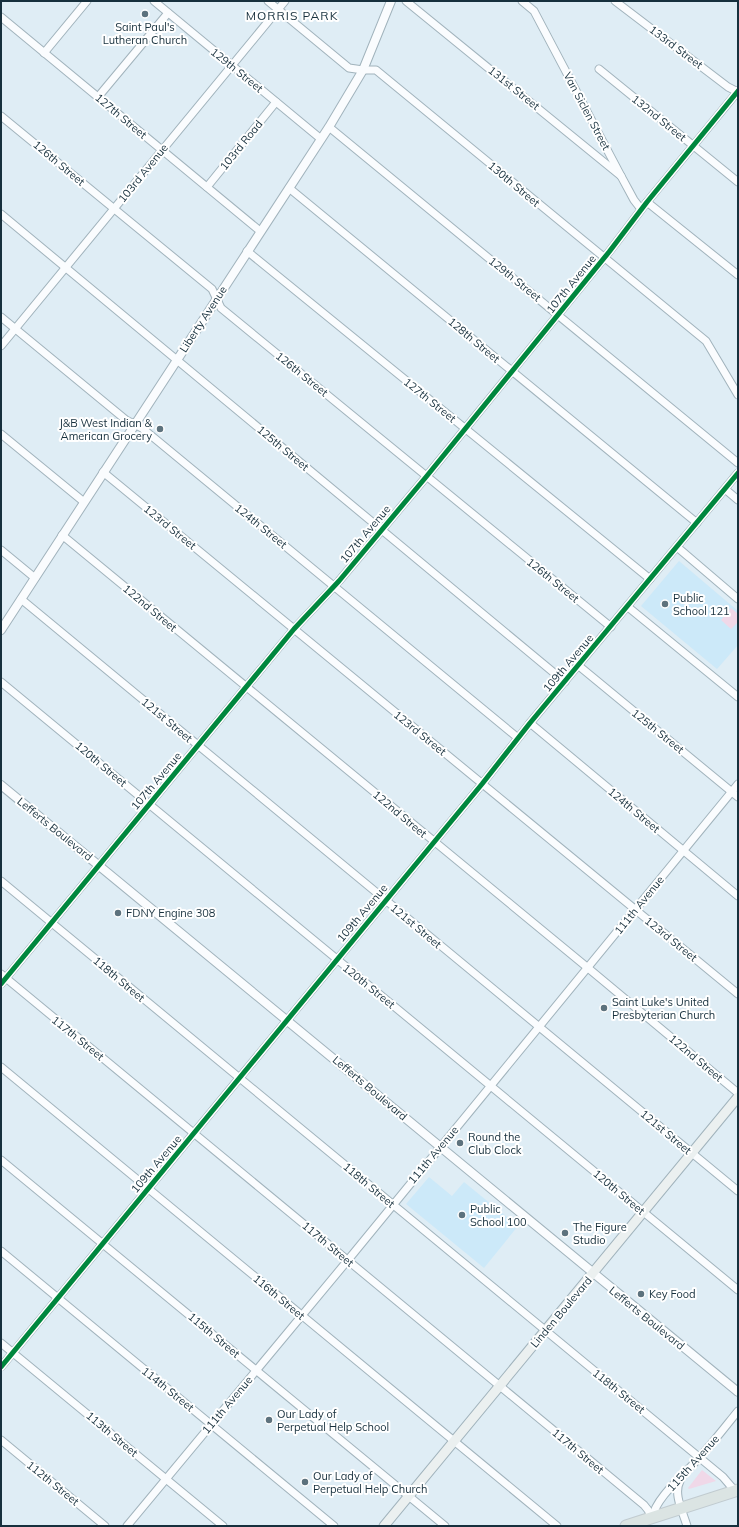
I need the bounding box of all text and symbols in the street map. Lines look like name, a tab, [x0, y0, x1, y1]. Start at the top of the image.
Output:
district label: MORRIS PARK	[246, 8, 338, 23]
marker: Saint Paul's Lutheran Church	[140, 9, 150, 19]
place label: Saint Paul's Lutheran Church	[103, 20, 187, 47]
street label: 133rd Street	[646, 22, 706, 72]
street label: 129th Street	[208, 45, 266, 95]
street label: 131st Street	[485, 63, 543, 113]
street label: Van Siclen Street	[561, 70, 613, 152]
street label: 127th Street	[92, 90, 150, 142]
street label: 132nd Street	[629, 92, 689, 144]
street label: 103rd Road	[217, 117, 265, 173]
street label: 126th Street	[30, 137, 88, 189]
street label: 103rd Avenue	[115, 141, 171, 205]
street label: 130th Street	[485, 158, 543, 210]
street label: 107th Avenue	[543, 252, 599, 316]
street label: 129th Street	[486, 254, 544, 304]
street label: Liberty Avenue	[176, 283, 230, 355]
street label: 128th Street	[445, 314, 503, 366]
street label: 126th Street	[273, 349, 331, 399]
street label: 127th Street	[401, 375, 459, 425]
place label: J&B West Indian & American Grocery	[59, 416, 153, 443]
street label: 125th Street	[254, 422, 312, 474]
marker: J&B West Indian & American Grocery	[155, 424, 165, 434]
street label: 124th Street	[232, 501, 290, 551]
street label: 123rd Street	[141, 502, 199, 553]
street label: 107th Avenue	[337, 502, 393, 566]
street label: 126th Street	[524, 555, 582, 605]
street label: 122nd Street	[120, 581, 180, 635]
place label: Public School 121	[673, 591, 730, 618]
marker: Public School 121	[660, 599, 670, 609]
street label: 109th Avenue	[540, 631, 596, 695]
street label: 121st Street	[139, 695, 195, 745]
street label: 125th Street	[629, 706, 687, 756]
street label: 123rd Street	[391, 708, 449, 759]
street label: 120th Street	[72, 738, 130, 790]
street label: 107th Avenue	[128, 749, 184, 813]
street label: 124th Street	[605, 784, 663, 836]
street label: 122nd Street	[370, 787, 430, 841]
street label: Lefferts Boulevard	[14, 794, 96, 864]
street label: 111th Avenue	[611, 873, 667, 937]
street label: 109th Avenue	[334, 881, 390, 945]
street label: 121st Street	[388, 901, 444, 951]
place label: FDNY Engine 308	[126, 906, 216, 920]
marker: FDNY Engine 308	[113, 908, 123, 918]
street label: 123rd Street	[642, 914, 700, 965]
street label: 118th Street	[90, 953, 148, 1005]
street label: 120th Street	[340, 961, 398, 1011]
place label: Saint Luke's United Presbyterian Church	[612, 995, 715, 1022]
marker: Saint Luke's United Presbyterian Church	[599, 1003, 609, 1013]
street label: 117th Street	[49, 1013, 107, 1063]
street label: 122nd Street	[666, 1031, 726, 1085]
street label: Lefferts Boulevard	[330, 1053, 410, 1123]
street label: 121st Street	[638, 1107, 694, 1157]
street label: 111th Avenue	[405, 1123, 461, 1187]
place label: Round the Club Clock	[468, 1130, 522, 1157]
street label: 109th Avenue	[128, 1132, 184, 1196]
marker: Round the Club Clock	[455, 1138, 465, 1148]
street label: 118th Street	[340, 1159, 398, 1211]
street label: 120th Street	[590, 1166, 648, 1218]
place label: Public School 100	[470, 1202, 527, 1229]
marker: Public School 100	[457, 1210, 467, 1220]
street label: 117th Street	[299, 1218, 357, 1270]
place label: The Figure Studio	[573, 1220, 627, 1247]
marker: The Figure Studio	[560, 1228, 570, 1238]
street label: 116th Street	[250, 1271, 308, 1323]
street label: Linden Boulevard	[527, 1274, 595, 1350]
street label: Lefferts Boulevard	[606, 1283, 688, 1353]
place label: Key Food	[649, 1287, 696, 1301]
marker: Key Food	[636, 1289, 646, 1299]
street label: 115th Street	[185, 1309, 243, 1361]
street label: 114th Street	[139, 1364, 197, 1414]
street label: 118th Street	[590, 1366, 648, 1416]
street label: 111th Avenue	[199, 1373, 255, 1437]
place label: Our Lady of Perpetual Help School	[277, 1407, 389, 1434]
street label: 113th Street	[83, 1408, 141, 1460]
marker: Our Lady of Perpetual Help School	[264, 1415, 274, 1425]
street label: 117th Street	[549, 1425, 607, 1477]
street label: 115th Avenue	[664, 1432, 722, 1494]
street label: 112th Street	[24, 1458, 82, 1508]
place label: Our Lady of Perpetual Help Church	[313, 1469, 427, 1496]
marker: Our Lady of Perpetual Help Church	[300, 1477, 310, 1487]

